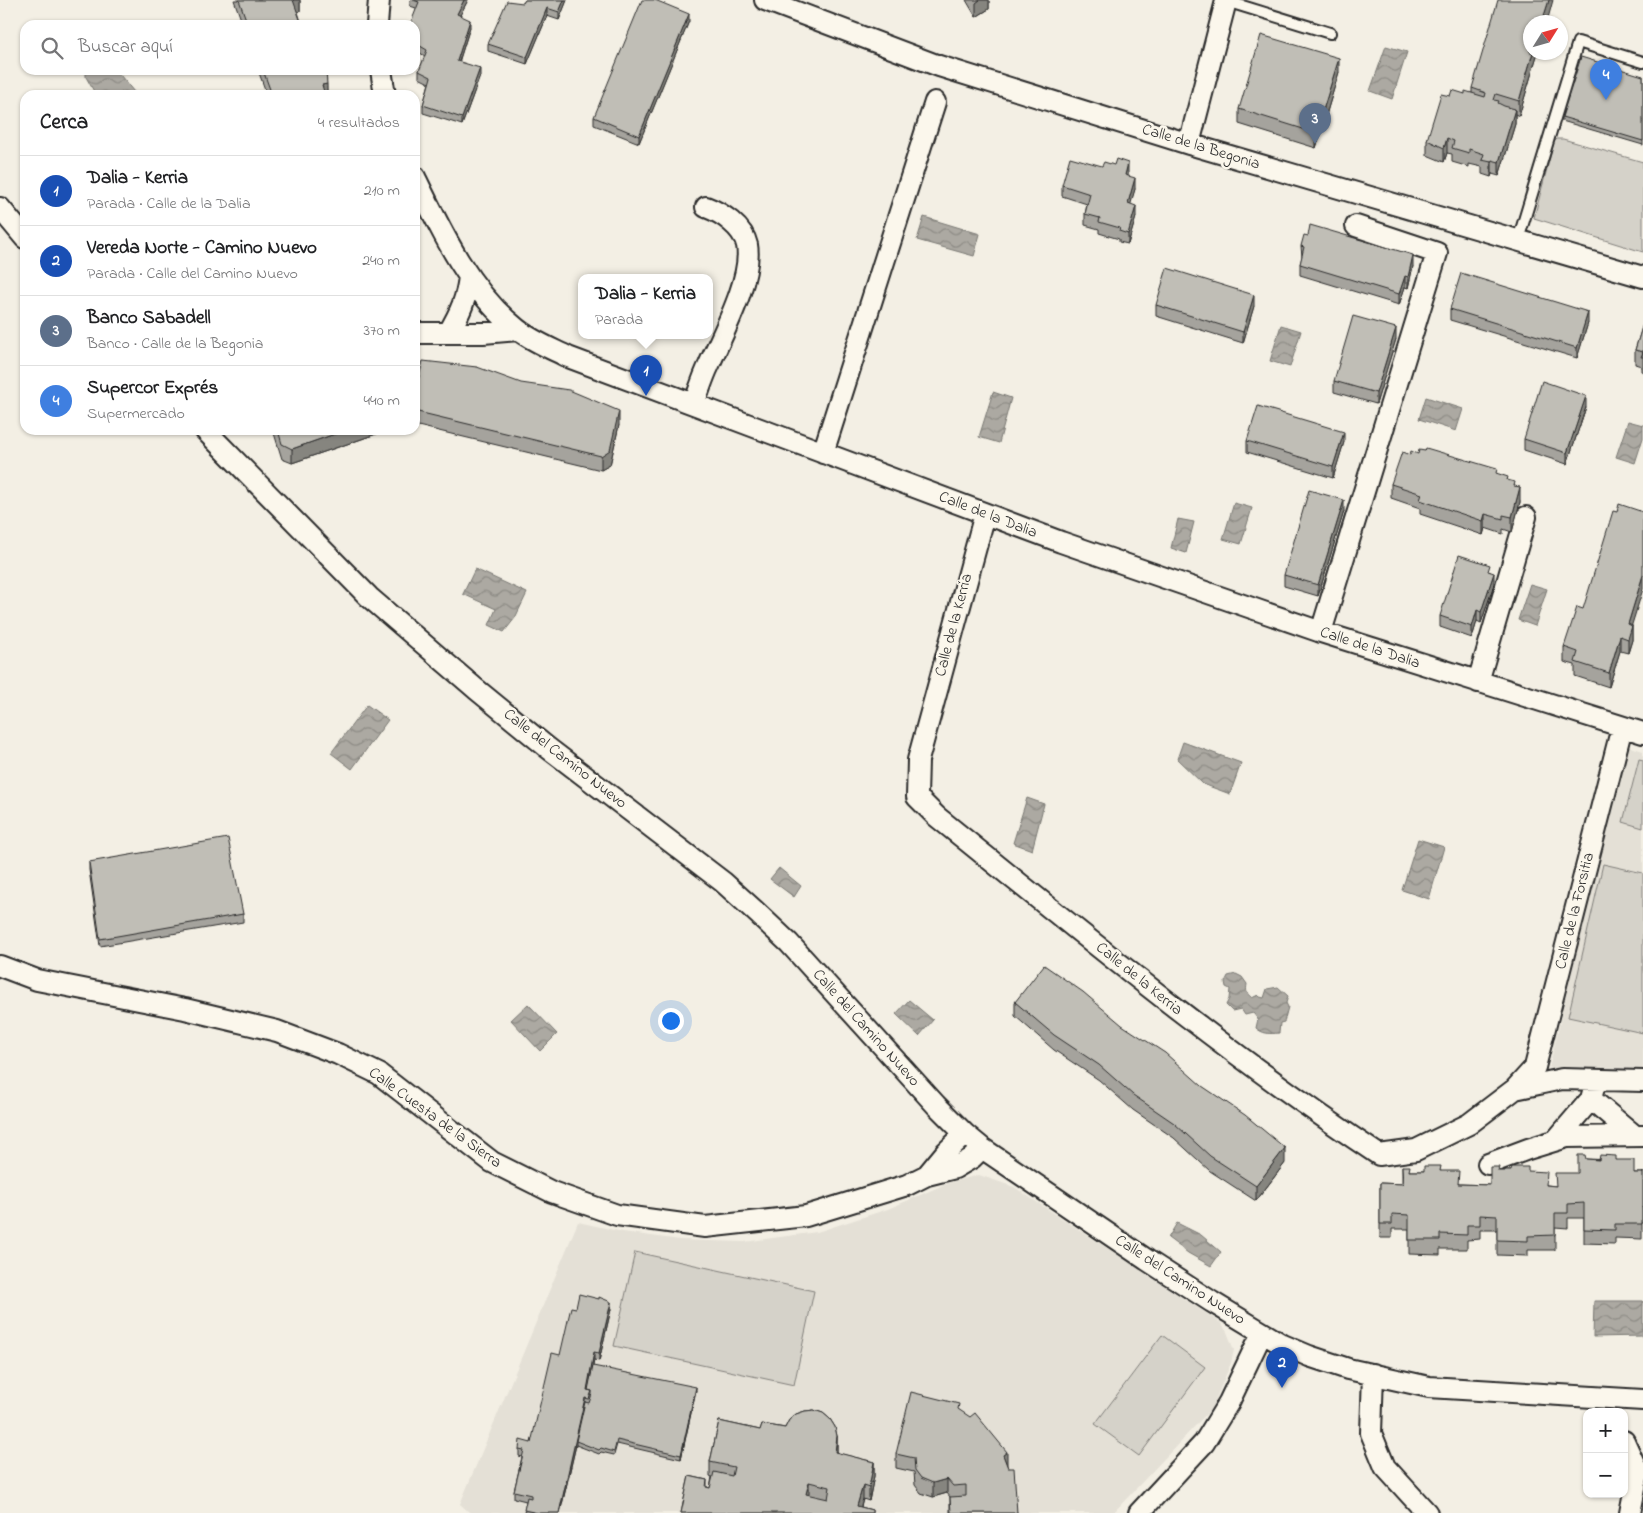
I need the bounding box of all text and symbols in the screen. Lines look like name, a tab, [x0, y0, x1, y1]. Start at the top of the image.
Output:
north arrow	[1523, 15, 1568, 60]
search box	[20, 20, 420, 75]
icon: search	[38, 34, 66, 62]
text: Buscar aquí	[78, 34, 173, 61]
pin: 4	[1590, 59, 1622, 100]
pin: 3	[1299, 103, 1331, 144]
text: Cerca	[40, 108, 88, 138]
text: 4 resultados	[318, 111, 400, 135]
street label: Calle de la Begonia	[1139, 118, 1263, 176]
text: Dalia - Kerria	[87, 165, 188, 192]
text: 1	[53, 179, 59, 203]
text: 210 m	[364, 179, 400, 203]
text: Parada · Calle de la Dalia	[87, 192, 251, 216]
text: Vereda Norte - Camino Nuevo	[87, 235, 317, 262]
text: 2	[52, 249, 60, 273]
text: 240 m	[362, 249, 400, 273]
text: Parada · Calle del Camino Nuevo	[87, 262, 298, 286]
popup	[578, 274, 713, 339]
text: Dalia - Kerria	[595, 281, 696, 308]
text: Banco Sabadell	[87, 305, 211, 332]
text: Parada	[595, 308, 643, 332]
text: 3	[53, 319, 59, 343]
text: 370 m	[363, 319, 400, 343]
text: Banco · Calle de la Begonia	[87, 332, 263, 356]
pin: 1	[630, 355, 662, 396]
text: Supercor Exprés	[87, 375, 218, 402]
text: 4	[53, 389, 59, 413]
text: 440 m	[363, 389, 400, 413]
text: Supermercado	[87, 402, 185, 426]
street label: Calle de la Dalia	[935, 485, 1041, 545]
street label: Calle de la Kerria	[929, 571, 979, 679]
street label: Calle de la Dalia	[1317, 621, 1423, 675]
street label: Calle del Camino Nuevo	[498, 703, 632, 815]
street label: Calle de la Forsitia	[1549, 850, 1601, 972]
street label: Calle de la Kerria	[1090, 936, 1188, 1022]
street label: Calle del Camino Nuevo	[806, 964, 926, 1092]
your location	[658, 1008, 684, 1034]
street label: Calle Cuesta de la Sierra	[363, 1061, 507, 1175]
street label: Calle del Camino Nuevo	[1110, 1229, 1250, 1331]
pin: 2	[1266, 1347, 1298, 1388]
map controls	[1583, 1408, 1628, 1498]
button: +	[1583, 1408, 1628, 1453]
button: −	[1583, 1453, 1628, 1498]

